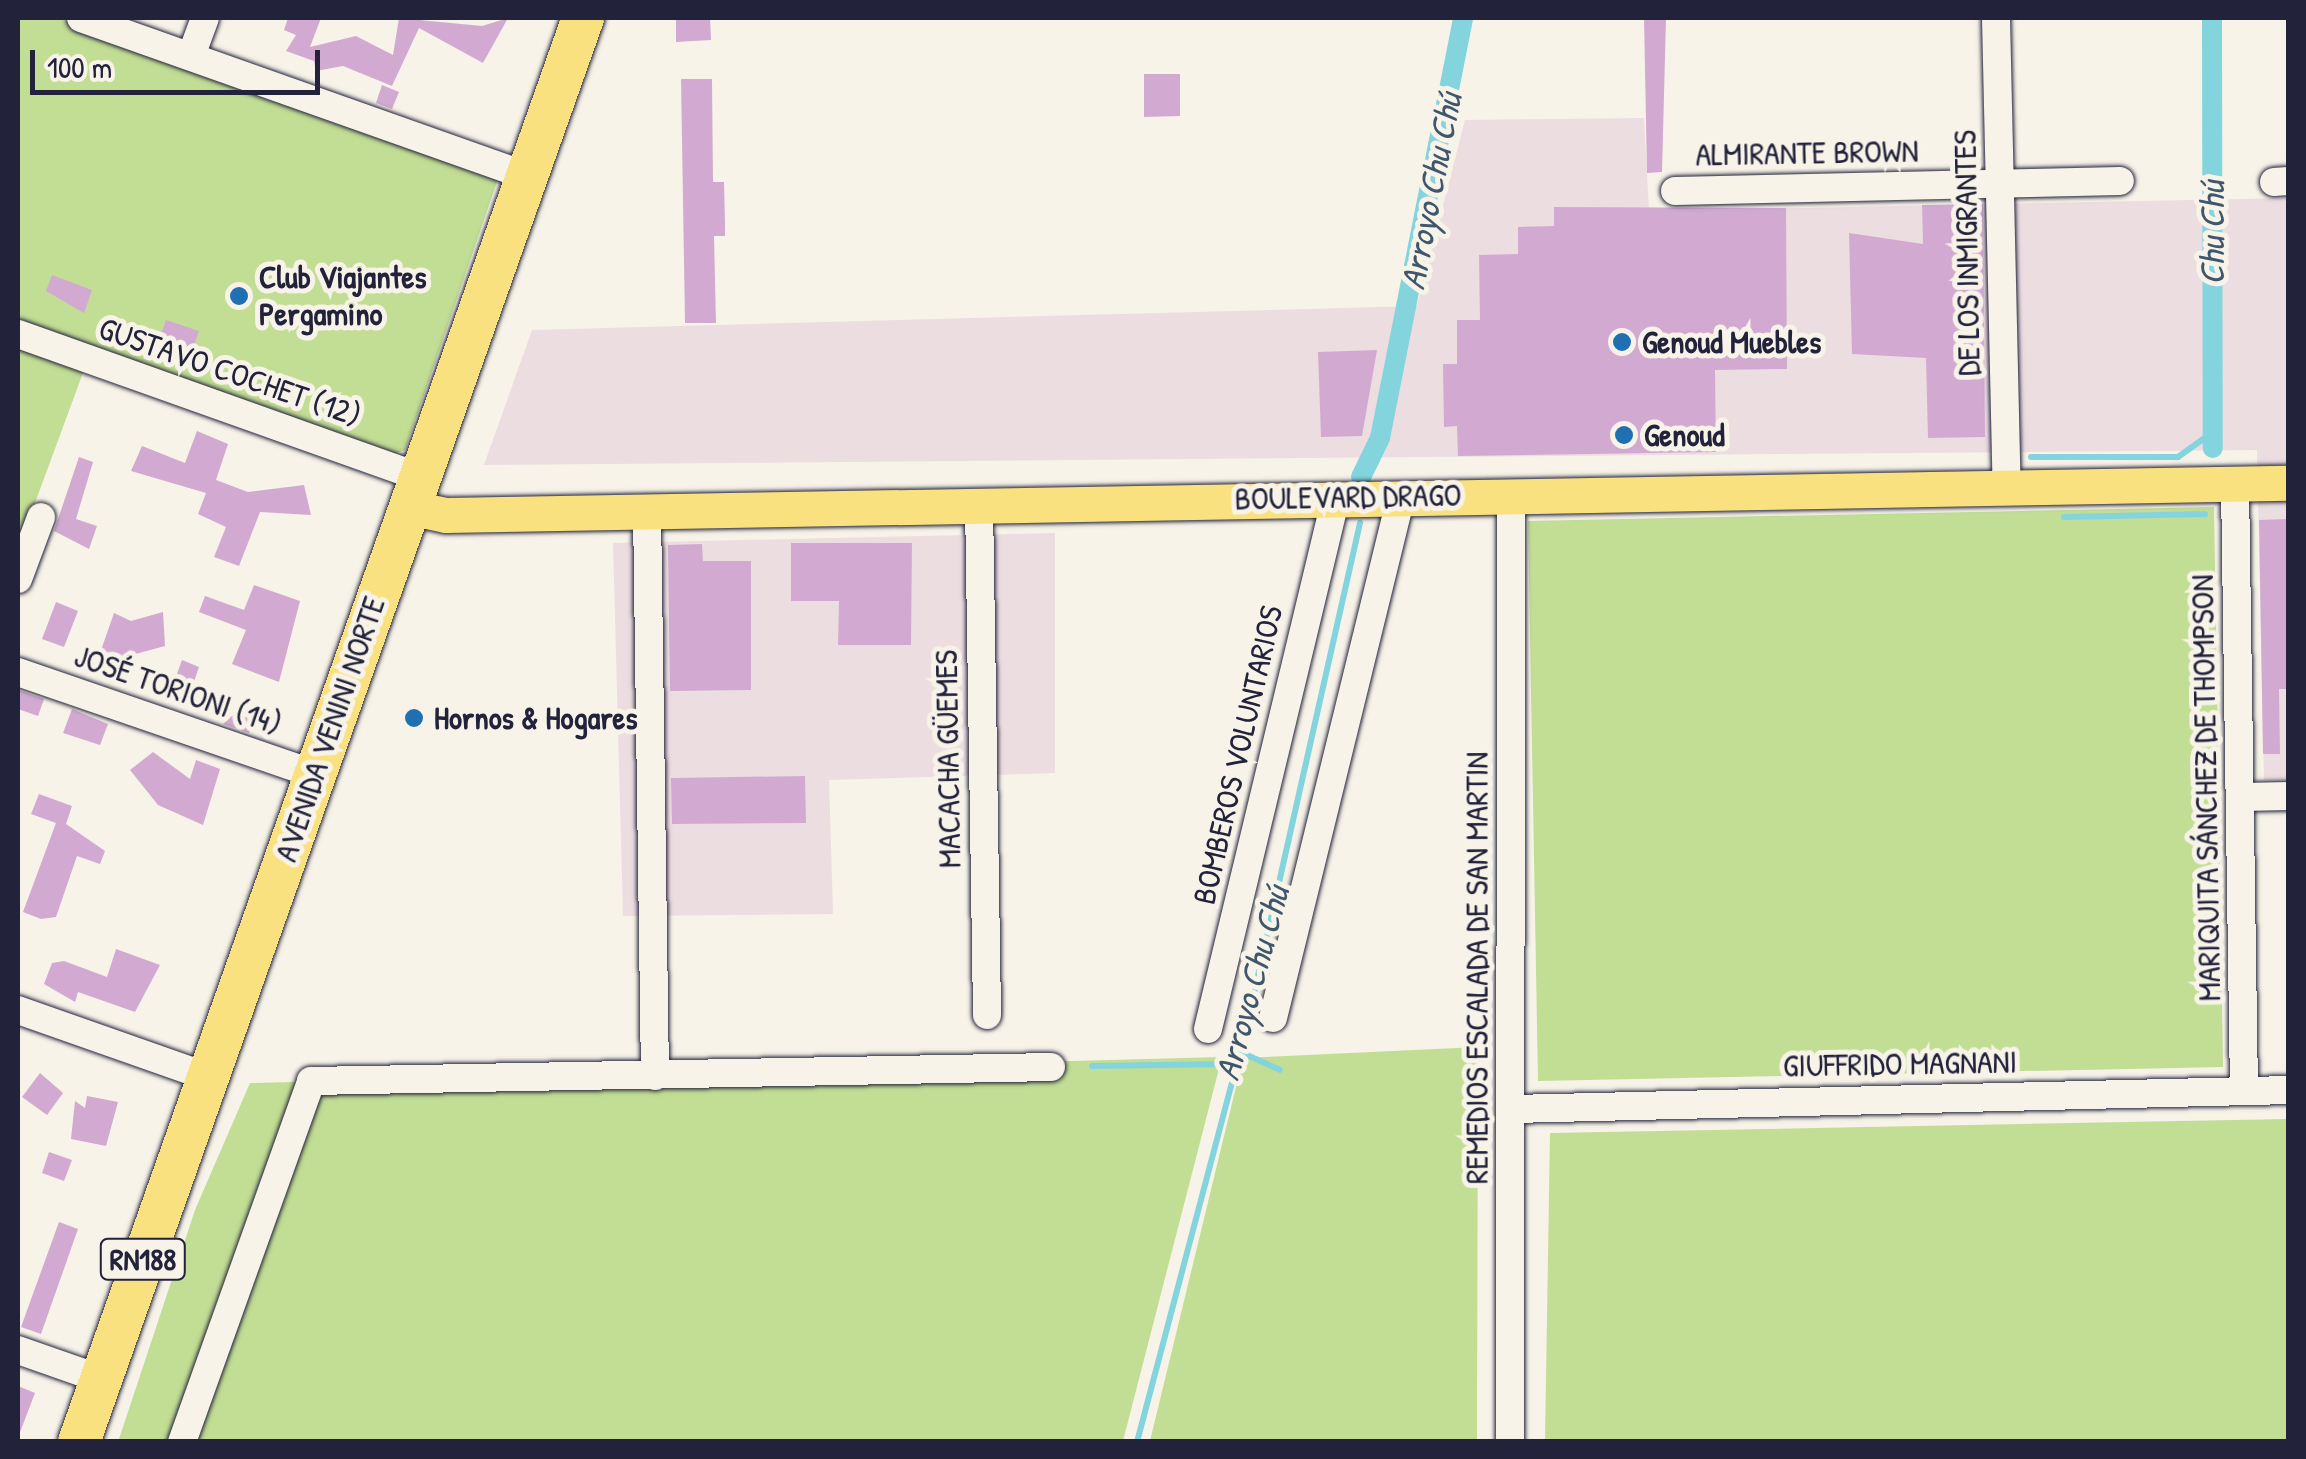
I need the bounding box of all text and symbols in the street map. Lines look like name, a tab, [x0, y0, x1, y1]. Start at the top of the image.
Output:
scale bar	[35, 30, 325, 92]
text: 100 m	[47, 47, 112, 87]
water label: Arroyo Chu Chú	[1391, 89, 1471, 293]
street label: DE LOS INMIGRANTES	[1946, 130, 1988, 376]
street label: ALMIRANTE BROWN	[1695, 132, 1919, 174]
water label: Chu Chú	[2191, 181, 2233, 285]
place label: Club Viajantes Pergamino	[259, 259, 427, 334]
marker: Club Viajantes Pergamino	[228, 285, 250, 307]
street label: GUSTAVO COCHET (12)	[94, 309, 366, 435]
place label: Genoud Muebles	[1642, 323, 1821, 361]
marker: Genoud Muebles	[1611, 331, 1633, 353]
place label: Genoud	[1644, 416, 1725, 454]
marker: Genoud	[1613, 424, 1635, 446]
street label: BOULEVARD DRAGO	[1234, 476, 1462, 518]
street label: MARIQUITA SÁNCHEZ DE THOMPSON	[2183, 574, 2229, 1002]
street label: AVENIDA VENINI NORTE	[267, 592, 393, 866]
street label: BOMBEROS VOLUNTARIOS	[1185, 602, 1291, 908]
street label: JOSÉ TORIONI (14)	[69, 637, 287, 743]
street label: MACACHA GÜEMES	[927, 650, 969, 868]
place label: Hornos & Hogares	[434, 699, 638, 737]
marker: Hornos & Hogares	[403, 707, 425, 729]
street label: REMEDIOS ESCALADA DE SAN MARTIN	[1458, 752, 1496, 1184]
water label: Arroyo Chu Chú	[1206, 882, 1298, 1084]
street label: GIUFFRIDO MAGNANI	[1783, 1043, 2017, 1085]
road number: RN188	[98, 1234, 188, 1284]

